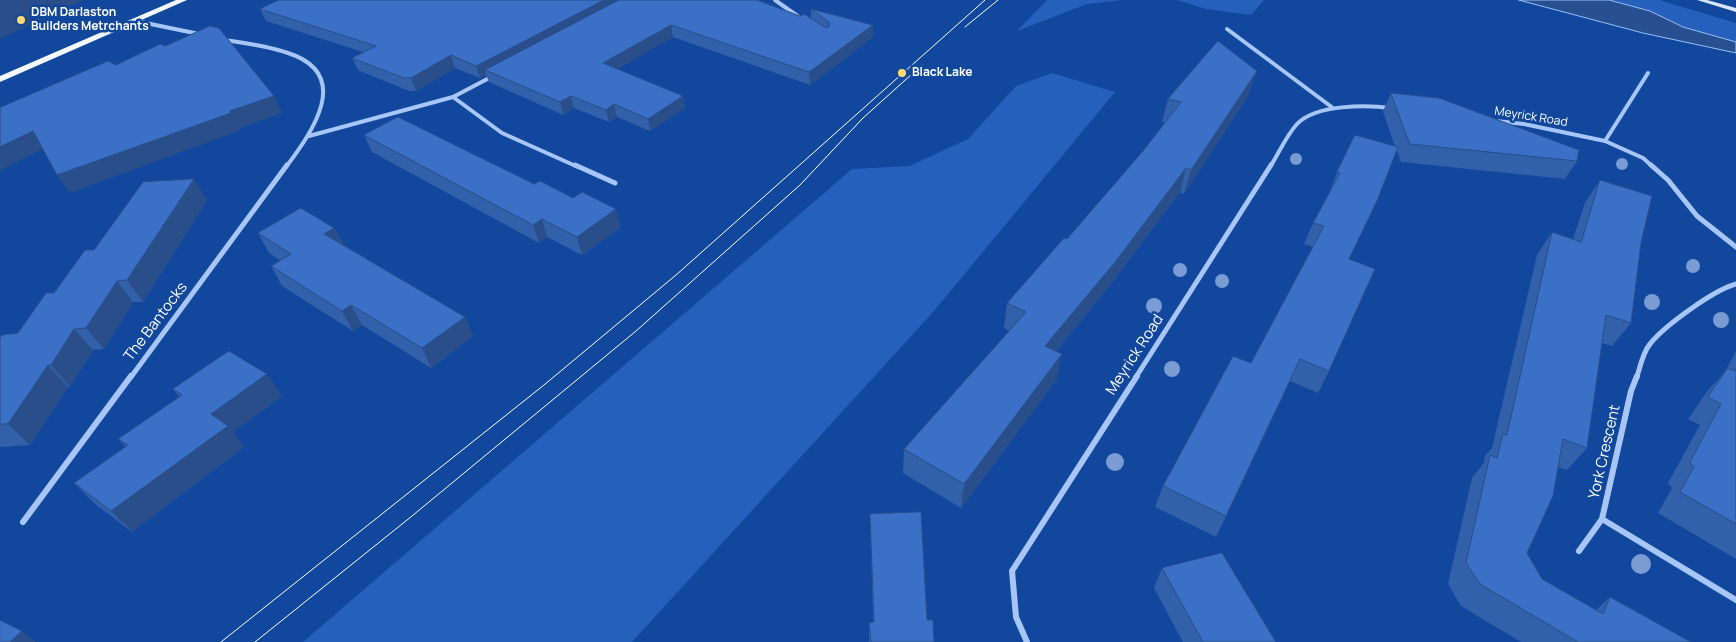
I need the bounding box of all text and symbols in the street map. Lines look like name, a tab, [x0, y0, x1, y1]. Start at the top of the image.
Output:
place label: DBM Darlaston Builders Metrchants	[31, 6, 149, 34]
marker: DBM Darlaston Builders Metrchants	[15, 14, 27, 26]
place label: Black Lake	[912, 66, 972, 80]
marker: Black Lake	[896, 67, 908, 79]
street label: Meyrick Road	[1493, 104, 1569, 130]
street label: The Bantocks	[120, 279, 192, 365]
street label: Meyrick Road	[1102, 311, 1168, 399]
street label: York Crescent	[1585, 403, 1625, 501]

